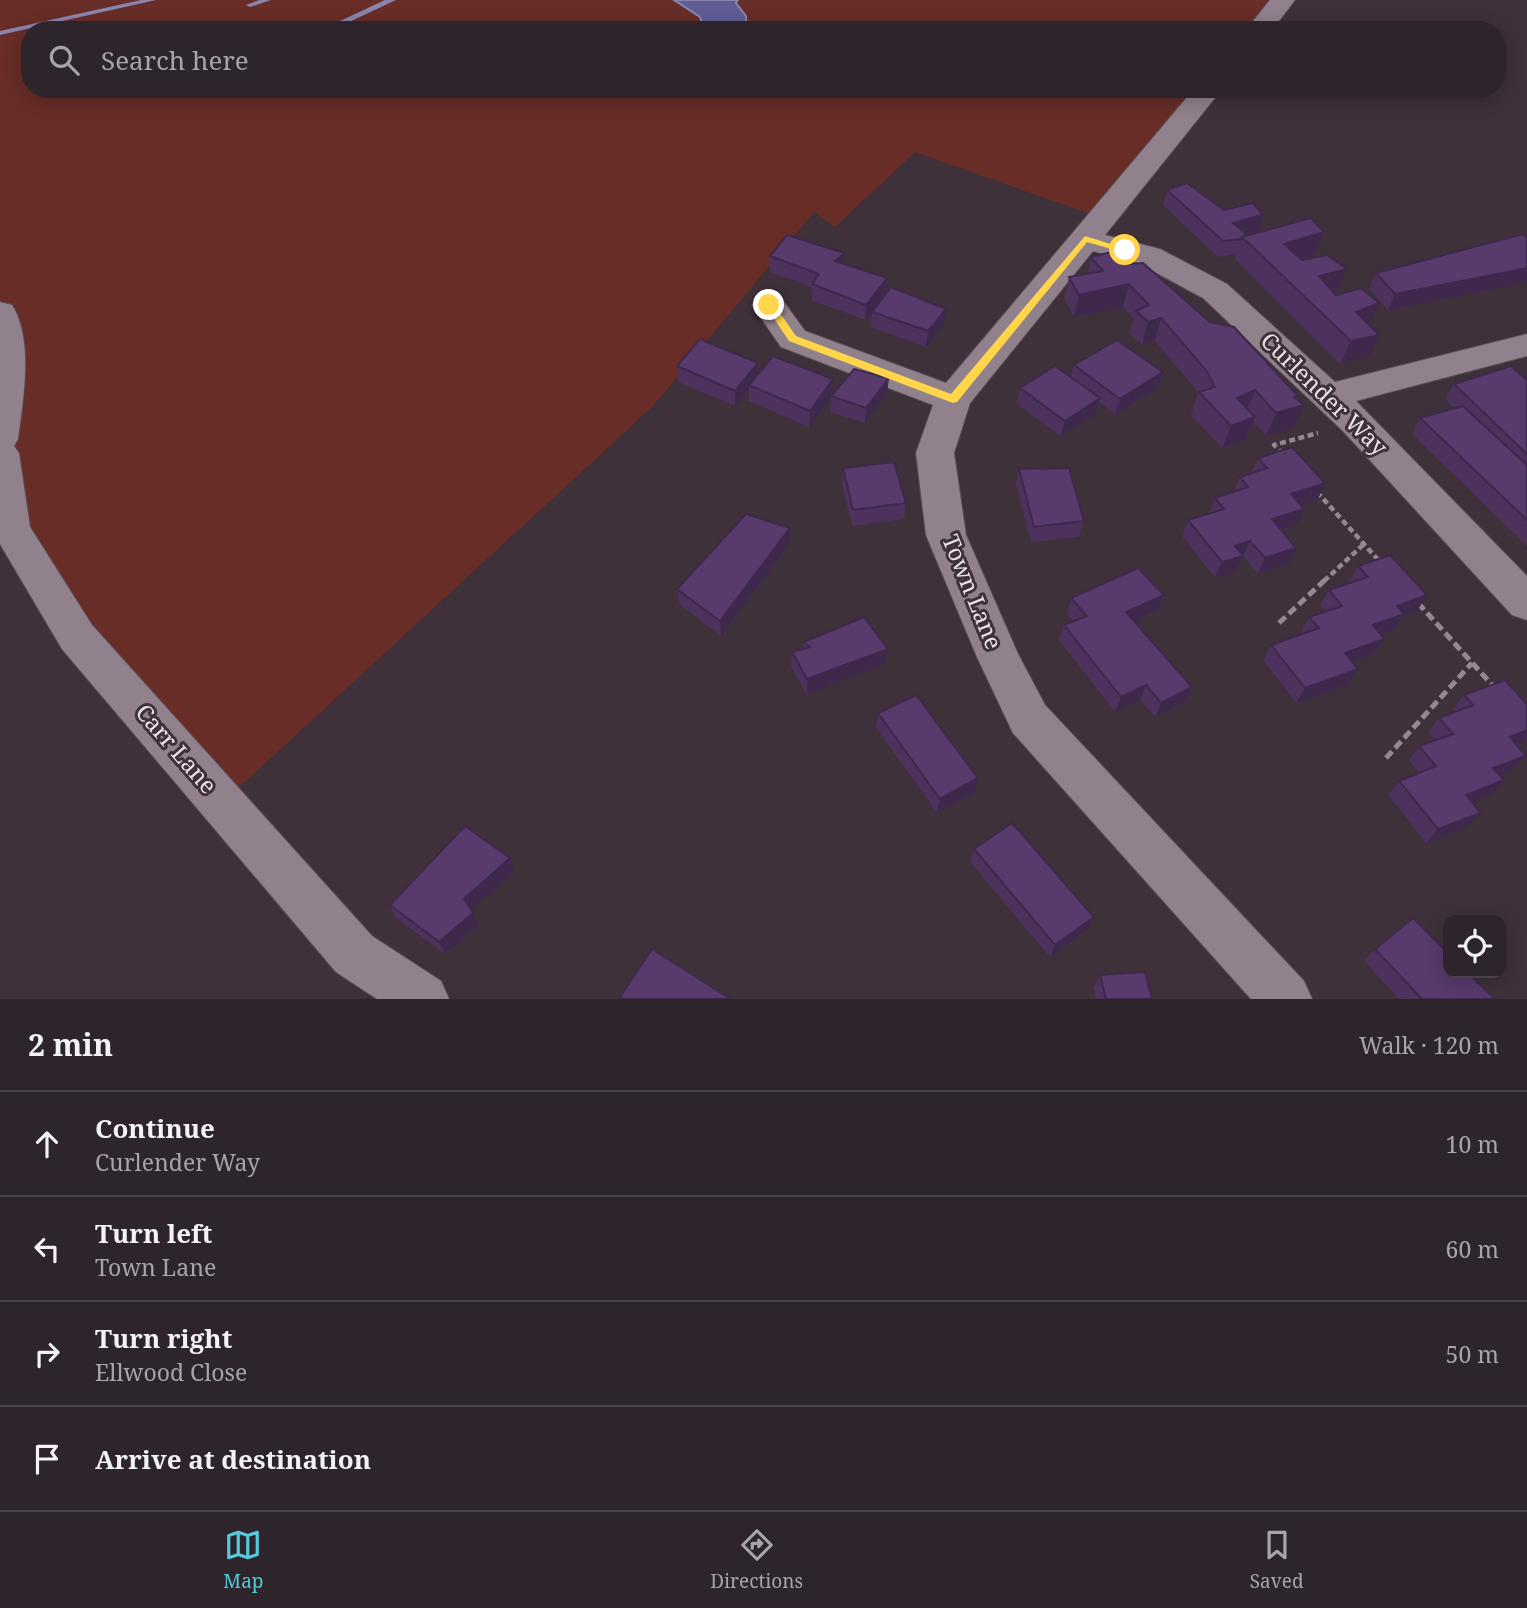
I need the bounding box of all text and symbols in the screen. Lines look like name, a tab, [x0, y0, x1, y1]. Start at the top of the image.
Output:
search box	[21, 21, 1506, 98]
icon: search	[45, 41, 83, 79]
text: Search here	[101, 42, 249, 78]
route start	[1109, 234, 1140, 265]
route end	[753, 289, 784, 320]
street label: Curlender Way	[1254, 324, 1395, 462]
street label: Town Lane	[935, 529, 1010, 654]
street label: Carr Lane	[129, 697, 225, 800]
map controls	[1443, 915, 1506, 978]
button: locate	[1443, 915, 1506, 978]
text: 2 min	[28, 1024, 113, 1065]
text: Walk · 120 m	[1359, 1029, 1499, 1061]
text: Continue	[95, 1110, 215, 1146]
icon: ahead	[28, 1125, 66, 1163]
text: 10 m	[1446, 1128, 1499, 1160]
text: Curlender Way	[95, 1146, 260, 1178]
text: Turn left	[95, 1215, 212, 1251]
icon: left	[28, 1230, 66, 1268]
text: 60 m	[1446, 1233, 1499, 1265]
text: Town Lane	[95, 1251, 216, 1283]
text: Turn right	[95, 1320, 232, 1356]
icon: right	[28, 1335, 66, 1373]
text: 50 m	[1446, 1338, 1499, 1370]
text: Ellwood Close	[95, 1356, 247, 1388]
icon: arrive	[28, 1440, 66, 1478]
text: Arrive at destination	[95, 1441, 371, 1477]
tab: Map	[223, 1526, 264, 1594]
tab: Directions	[710, 1526, 803, 1594]
tab: Saved	[1250, 1526, 1304, 1594]

